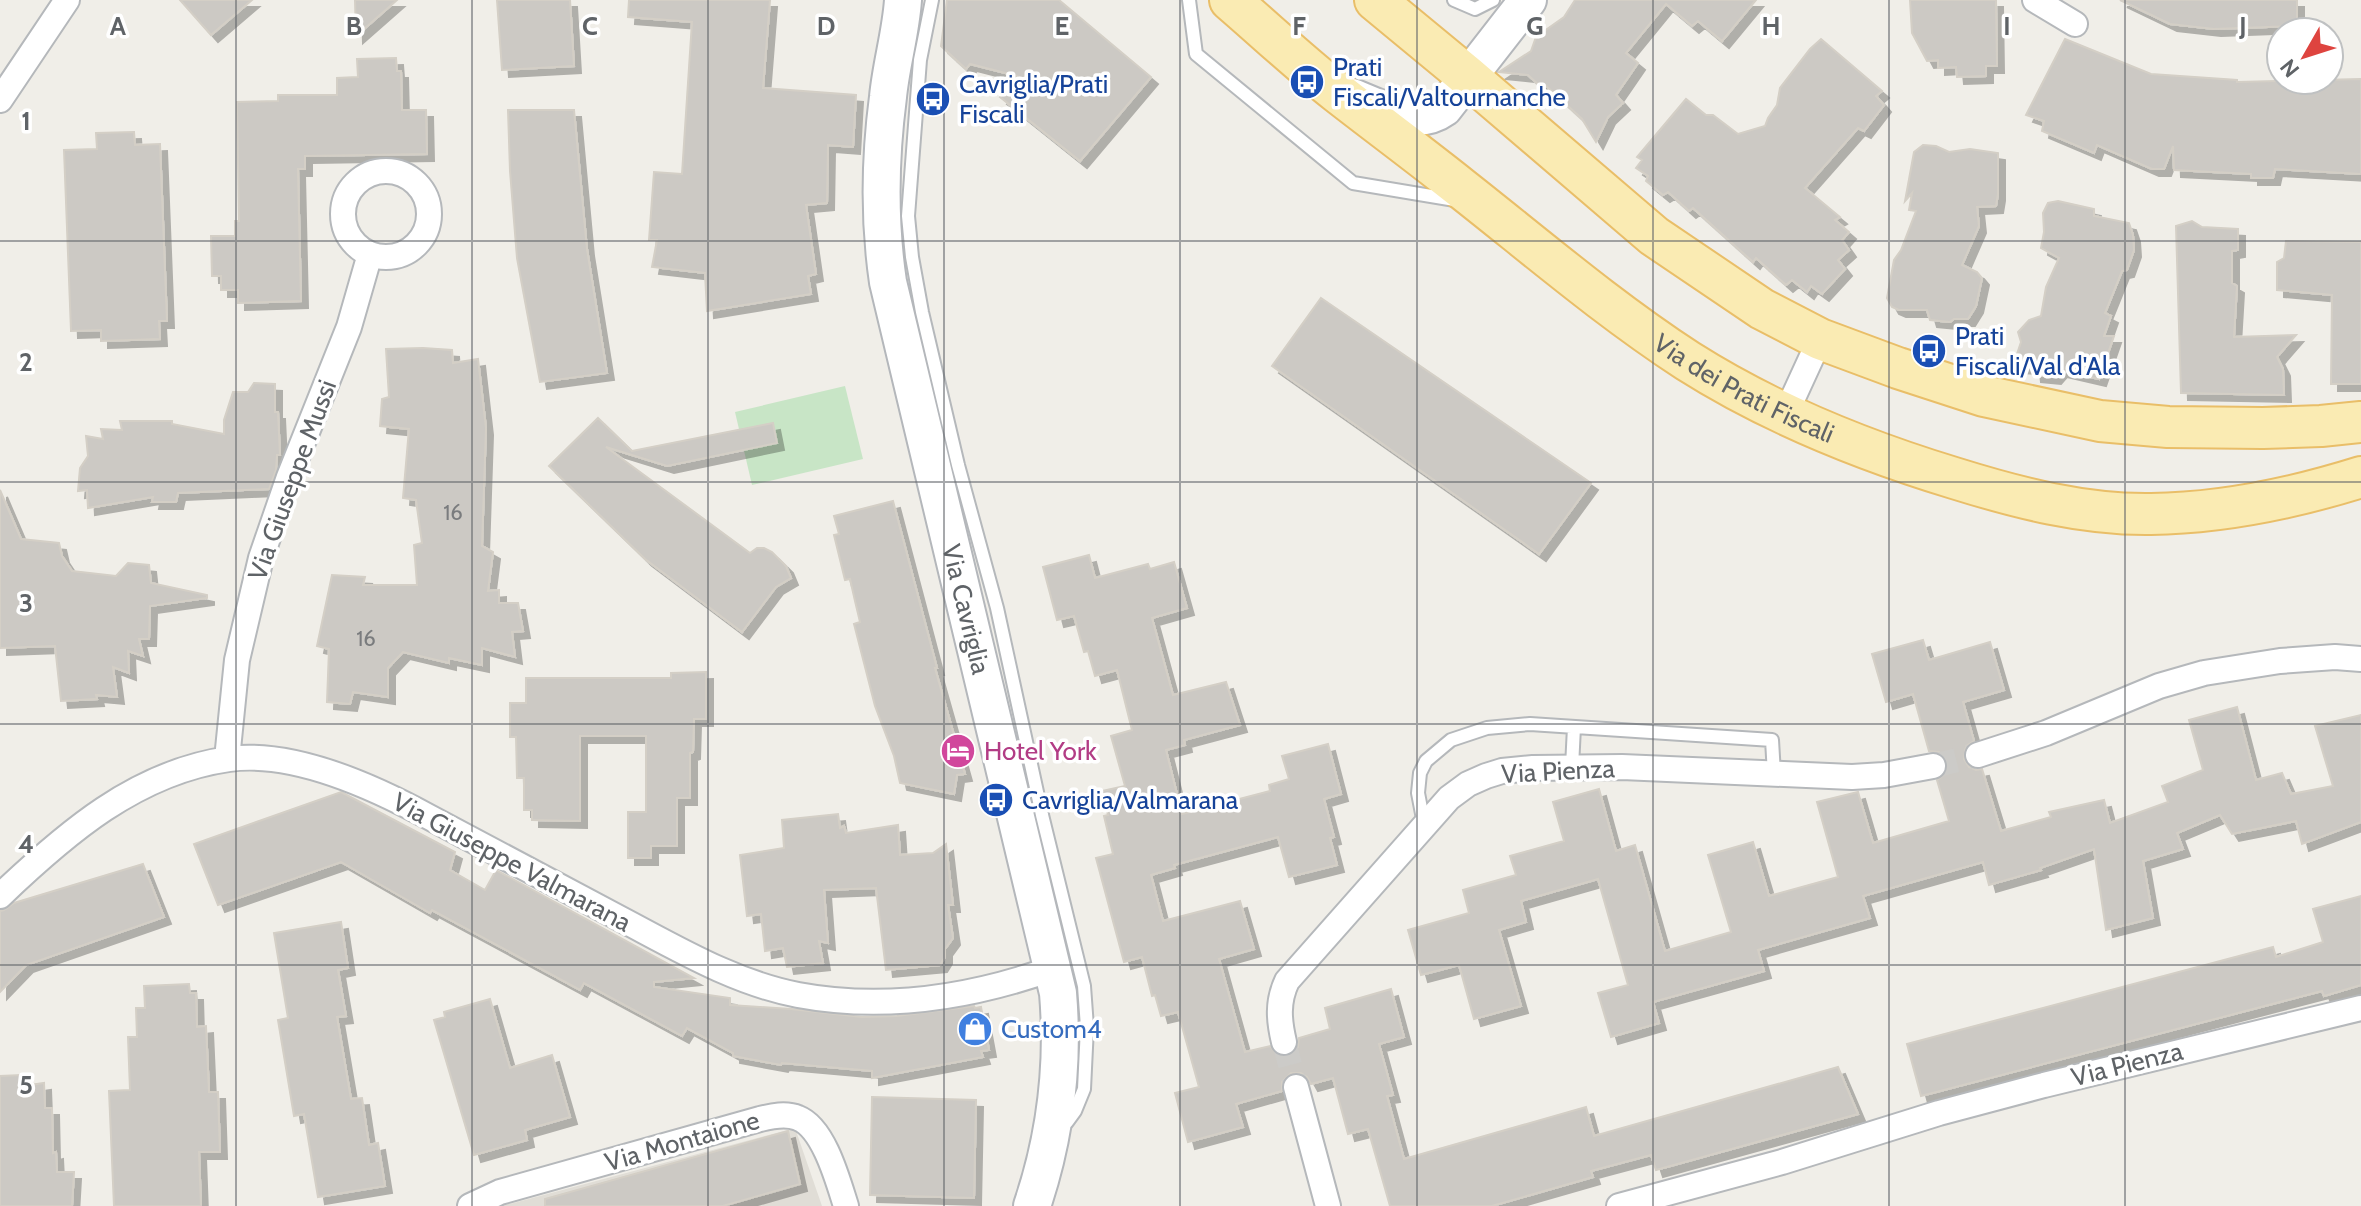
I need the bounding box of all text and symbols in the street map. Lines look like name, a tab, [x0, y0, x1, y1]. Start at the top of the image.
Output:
text: A	[110, 10, 127, 42]
text: B	[346, 10, 362, 42]
text: C	[582, 10, 598, 42]
text: D	[817, 10, 835, 42]
text: E	[1055, 10, 1069, 42]
text: F	[1292, 10, 1306, 42]
text: G	[1526, 10, 1544, 42]
text: H	[1762, 10, 1780, 42]
text: I	[2003, 10, 2011, 42]
text: J	[2238, 10, 2247, 42]
north arrow	[2265, 16, 2345, 96]
place label: Prati Fiscali/Valtournanche	[1333, 51, 1566, 113]
text: N	[2274, 54, 2305, 83]
bus stop icon: Prati Fiscali/Valtournanche	[1288, 63, 1326, 101]
place label: Cavriglia/Prati Fiscali	[959, 68, 1108, 130]
bus stop icon: Cavriglia/Prati Fiscali	[914, 80, 952, 118]
text: 1	[21, 105, 31, 137]
place label: Prati Fiscali/Val d'Ala	[1955, 320, 2121, 382]
street label: Via dei Prati Fiscali	[1648, 327, 1839, 450]
bus stop icon: Prati Fiscali/Val d'Ala	[1910, 332, 1948, 370]
text: 2	[19, 346, 33, 378]
street label: Via Giuseppe Mussi	[241, 375, 343, 585]
house number: 16	[443, 499, 463, 526]
street label: Via Cavriglia	[935, 541, 997, 678]
text: 3	[19, 587, 33, 619]
house number: 16	[356, 625, 376, 652]
hotel icon: Hotel York	[939, 732, 977, 770]
place label: Hotel York	[984, 735, 1097, 767]
street label: Via Pienza	[1500, 752, 1616, 790]
bus stop icon: Cavriglia/Valmarana	[977, 781, 1015, 819]
place label: Cavriglia/Valmarana	[1022, 784, 1239, 816]
street label: Via Giuseppe Valmarana	[387, 785, 637, 939]
text: 4	[18, 828, 34, 860]
shop icon: Custom4	[956, 1010, 994, 1048]
place label: Custom4	[1001, 1013, 1102, 1045]
street label: Via Pienza	[2068, 1035, 2187, 1093]
text: 5	[19, 1069, 33, 1101]
street label: Via Montaione	[601, 1104, 763, 1178]

